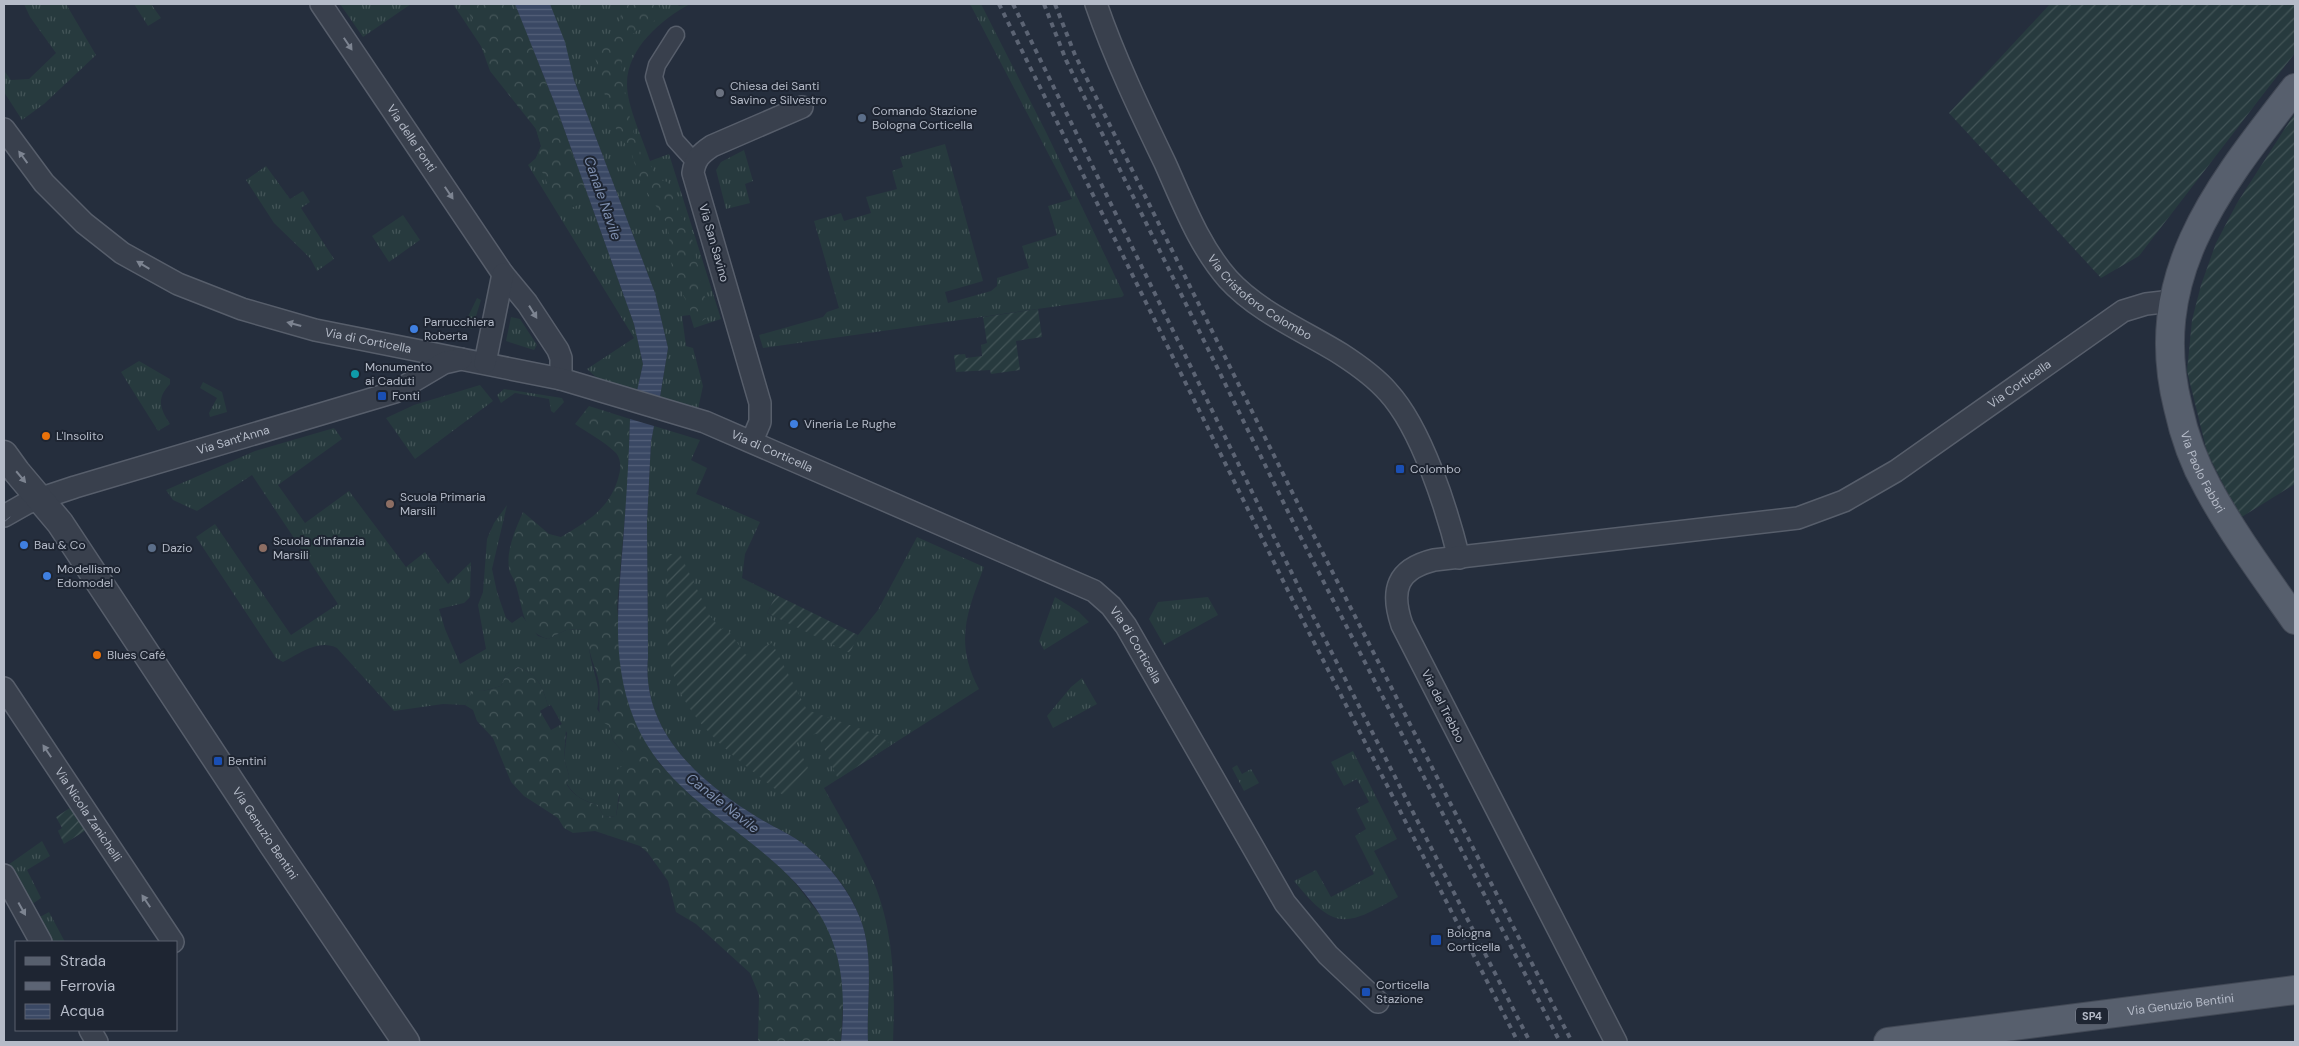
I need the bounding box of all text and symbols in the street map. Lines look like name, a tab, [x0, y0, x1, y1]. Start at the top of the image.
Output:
one-way arrow	[343, 37, 353, 51]
place label: Chiesa dei Santi Savino e Silvestro	[730, 78, 827, 108]
marker: Chiesa dei Santi Savino e Silvestro	[714, 87, 726, 99]
street label: Via delle Fonti	[383, 101, 440, 175]
place label: Comando Stazione Bologna Corticella	[872, 103, 977, 133]
marker: Comando Stazione Bologna Corticella	[856, 112, 868, 124]
one-way arrow	[18, 151, 29, 164]
water label: Canale Navile	[580, 154, 626, 242]
one-way arrow	[444, 187, 454, 200]
street label: Via San Savino	[695, 202, 733, 284]
street label: Via Cristoforo Colombo	[1204, 251, 1315, 344]
one-way arrow	[136, 261, 149, 270]
one-way arrow	[528, 305, 538, 319]
place label: Parrucchiera Roberta	[424, 314, 494, 344]
one-way arrow	[286, 320, 301, 328]
marker: Parrucchiera Roberta	[408, 323, 420, 335]
street label: Via di Corticella	[324, 324, 413, 357]
street label: Via Corticella	[1985, 356, 2054, 412]
place label: Monumento ai Caduti	[365, 359, 432, 389]
marker: Monumento ai Caduti	[349, 368, 361, 380]
place label: Fonti	[392, 388, 420, 404]
marker: Fonti	[376, 390, 388, 402]
place label: Vineria Le Rughe	[804, 416, 896, 432]
marker: Vineria Le Rughe	[788, 418, 800, 430]
street label: Via Sant'Anna	[195, 422, 271, 458]
street label: Via di Corticella	[729, 426, 815, 476]
place label: L'Insolito	[56, 428, 104, 444]
street label: Via Paolo Fabbri	[2177, 429, 2229, 516]
marker: L'Insolito	[40, 430, 52, 442]
place label: Colombo	[1410, 461, 1461, 477]
marker: Colombo	[1394, 463, 1406, 475]
one-way arrow	[15, 470, 26, 483]
place label: Scuola Primaria Marsili	[400, 489, 486, 519]
marker: Scuola Primaria Marsili	[384, 498, 396, 510]
place label: Scuola d'infanzia Marsili	[273, 533, 365, 563]
place label: Bau & Co	[34, 537, 86, 553]
marker: Bau & Co	[18, 539, 30, 551]
place label: Dazio	[162, 540, 192, 556]
marker: Dazio	[146, 542, 158, 554]
marker: Scuola d'infanzia Marsili	[257, 542, 269, 554]
place label: Modellismo Edomodel	[57, 561, 121, 591]
marker: Modellismo Edomodel	[41, 570, 53, 582]
street label: Via di Corticella	[1106, 603, 1165, 686]
place label: Blues Café	[107, 647, 166, 663]
marker: Blues Café	[91, 649, 103, 661]
street label: Via del Trebbo	[1418, 667, 1468, 745]
one-way arrow	[42, 745, 52, 758]
place label: Bentini	[228, 753, 266, 769]
marker: Bentini	[212, 755, 224, 767]
street label: Via Nicola Zanichelli	[51, 764, 125, 865]
water label: Canale Navile	[683, 769, 763, 837]
street label: Via Genuzio Bentini	[229, 784, 302, 883]
one-way arrow	[141, 895, 151, 908]
one-way arrow	[18, 901, 26, 916]
place label: Bologna Corticella	[1447, 925, 1500, 955]
marker: Bologna Corticella	[1429, 933, 1443, 947]
legend	[15, 941, 178, 1031]
text: Strada	[60, 951, 106, 971]
text: Ferrovia	[60, 976, 115, 996]
place label: Corticella Stazione	[1376, 977, 1429, 1007]
marker: Corticella Stazione	[1360, 986, 1372, 998]
street label: Via Genuzio Bentini	[2126, 990, 2235, 1019]
text: Acqua	[60, 1001, 104, 1021]
road number: SP4	[2076, 1008, 2108, 1024]

